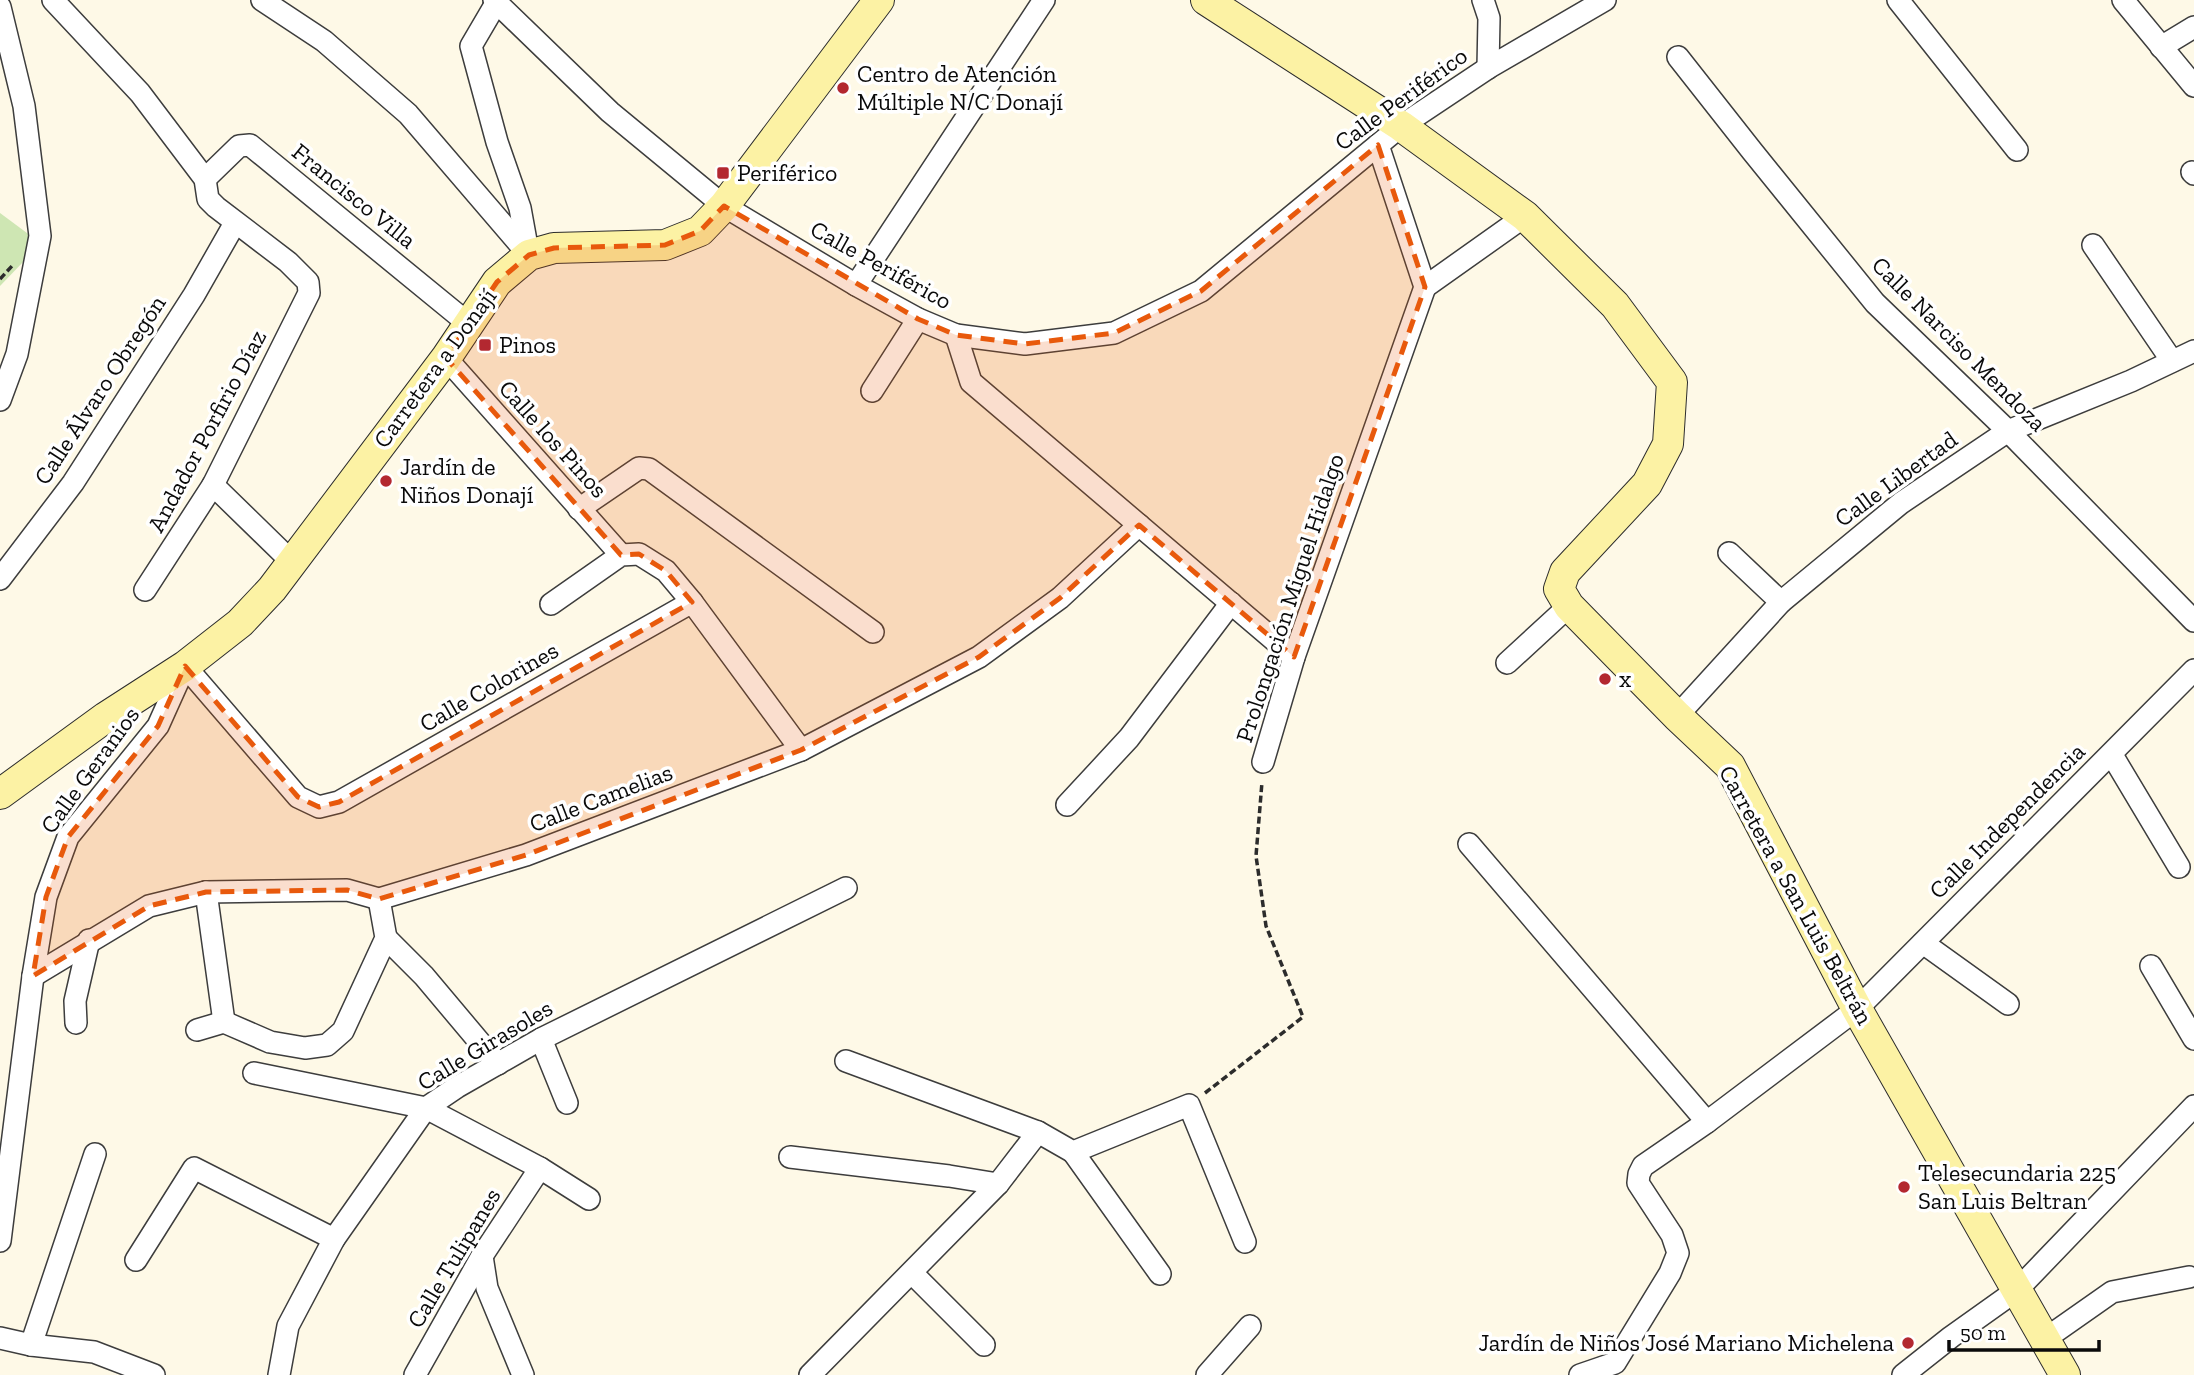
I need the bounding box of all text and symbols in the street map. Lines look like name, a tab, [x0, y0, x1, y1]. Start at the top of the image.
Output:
street label: Calle Periférico	[1329, 41, 1473, 156]
place label: Centro de Atención Múltiple N/C Donají	[857, 59, 1063, 116]
marker: Centro de Atención Múltiple N/C Donají	[835, 80, 851, 96]
street label: Francisco Villa	[286, 137, 423, 255]
place label: Periférico	[737, 158, 837, 187]
marker: Periférico	[715, 165, 731, 181]
street label: Calle Periférico	[806, 214, 957, 315]
street label: Calle Narciso Mendoza	[1866, 250, 2053, 437]
street label: Carretera a Donají	[367, 282, 502, 453]
street label: Calle Álvaro Obregón	[28, 289, 172, 490]
street label: Andador Porfirio Díaz	[141, 325, 272, 537]
place label: Pinos	[499, 330, 556, 359]
marker: Pinos	[477, 337, 493, 353]
street label: Calle los Pinos	[493, 374, 614, 503]
street label: Calle Libertad	[1829, 424, 1963, 533]
street label: Prolongación Miguel Hidalgo	[1229, 450, 1350, 746]
place label: Jardín de Niños Donají	[400, 452, 534, 509]
marker: Jardín de Niños Donají	[378, 473, 394, 489]
street label: Calle Colorines	[414, 635, 563, 738]
place label: x	[1619, 664, 1631, 693]
marker: x	[1597, 671, 1613, 687]
street label: Calle Geranios	[34, 701, 145, 839]
street label: Calle Independencia	[1923, 736, 2091, 905]
street label: Calle Camelias	[525, 757, 676, 838]
street label: Carretera a San Luis Beltrán	[1713, 760, 1880, 1030]
street label: Calle Girasoles	[412, 993, 558, 1096]
place label: Telesecundaria 225 San Luis Beltran	[1918, 1158, 2116, 1215]
marker: Telesecundaria 225 San Luis Beltran	[1896, 1179, 1912, 1195]
street label: Calle Tulipanes	[400, 1183, 507, 1333]
scale bar	[1949, 1308, 2100, 1352]
text: 50 m	[1960, 1320, 2006, 1345]
place label: Jardín de Niños José Mariano Michelena	[1478, 1328, 1894, 1357]
marker: Jardín de Niños José Mariano Michelena	[1900, 1335, 1916, 1351]

